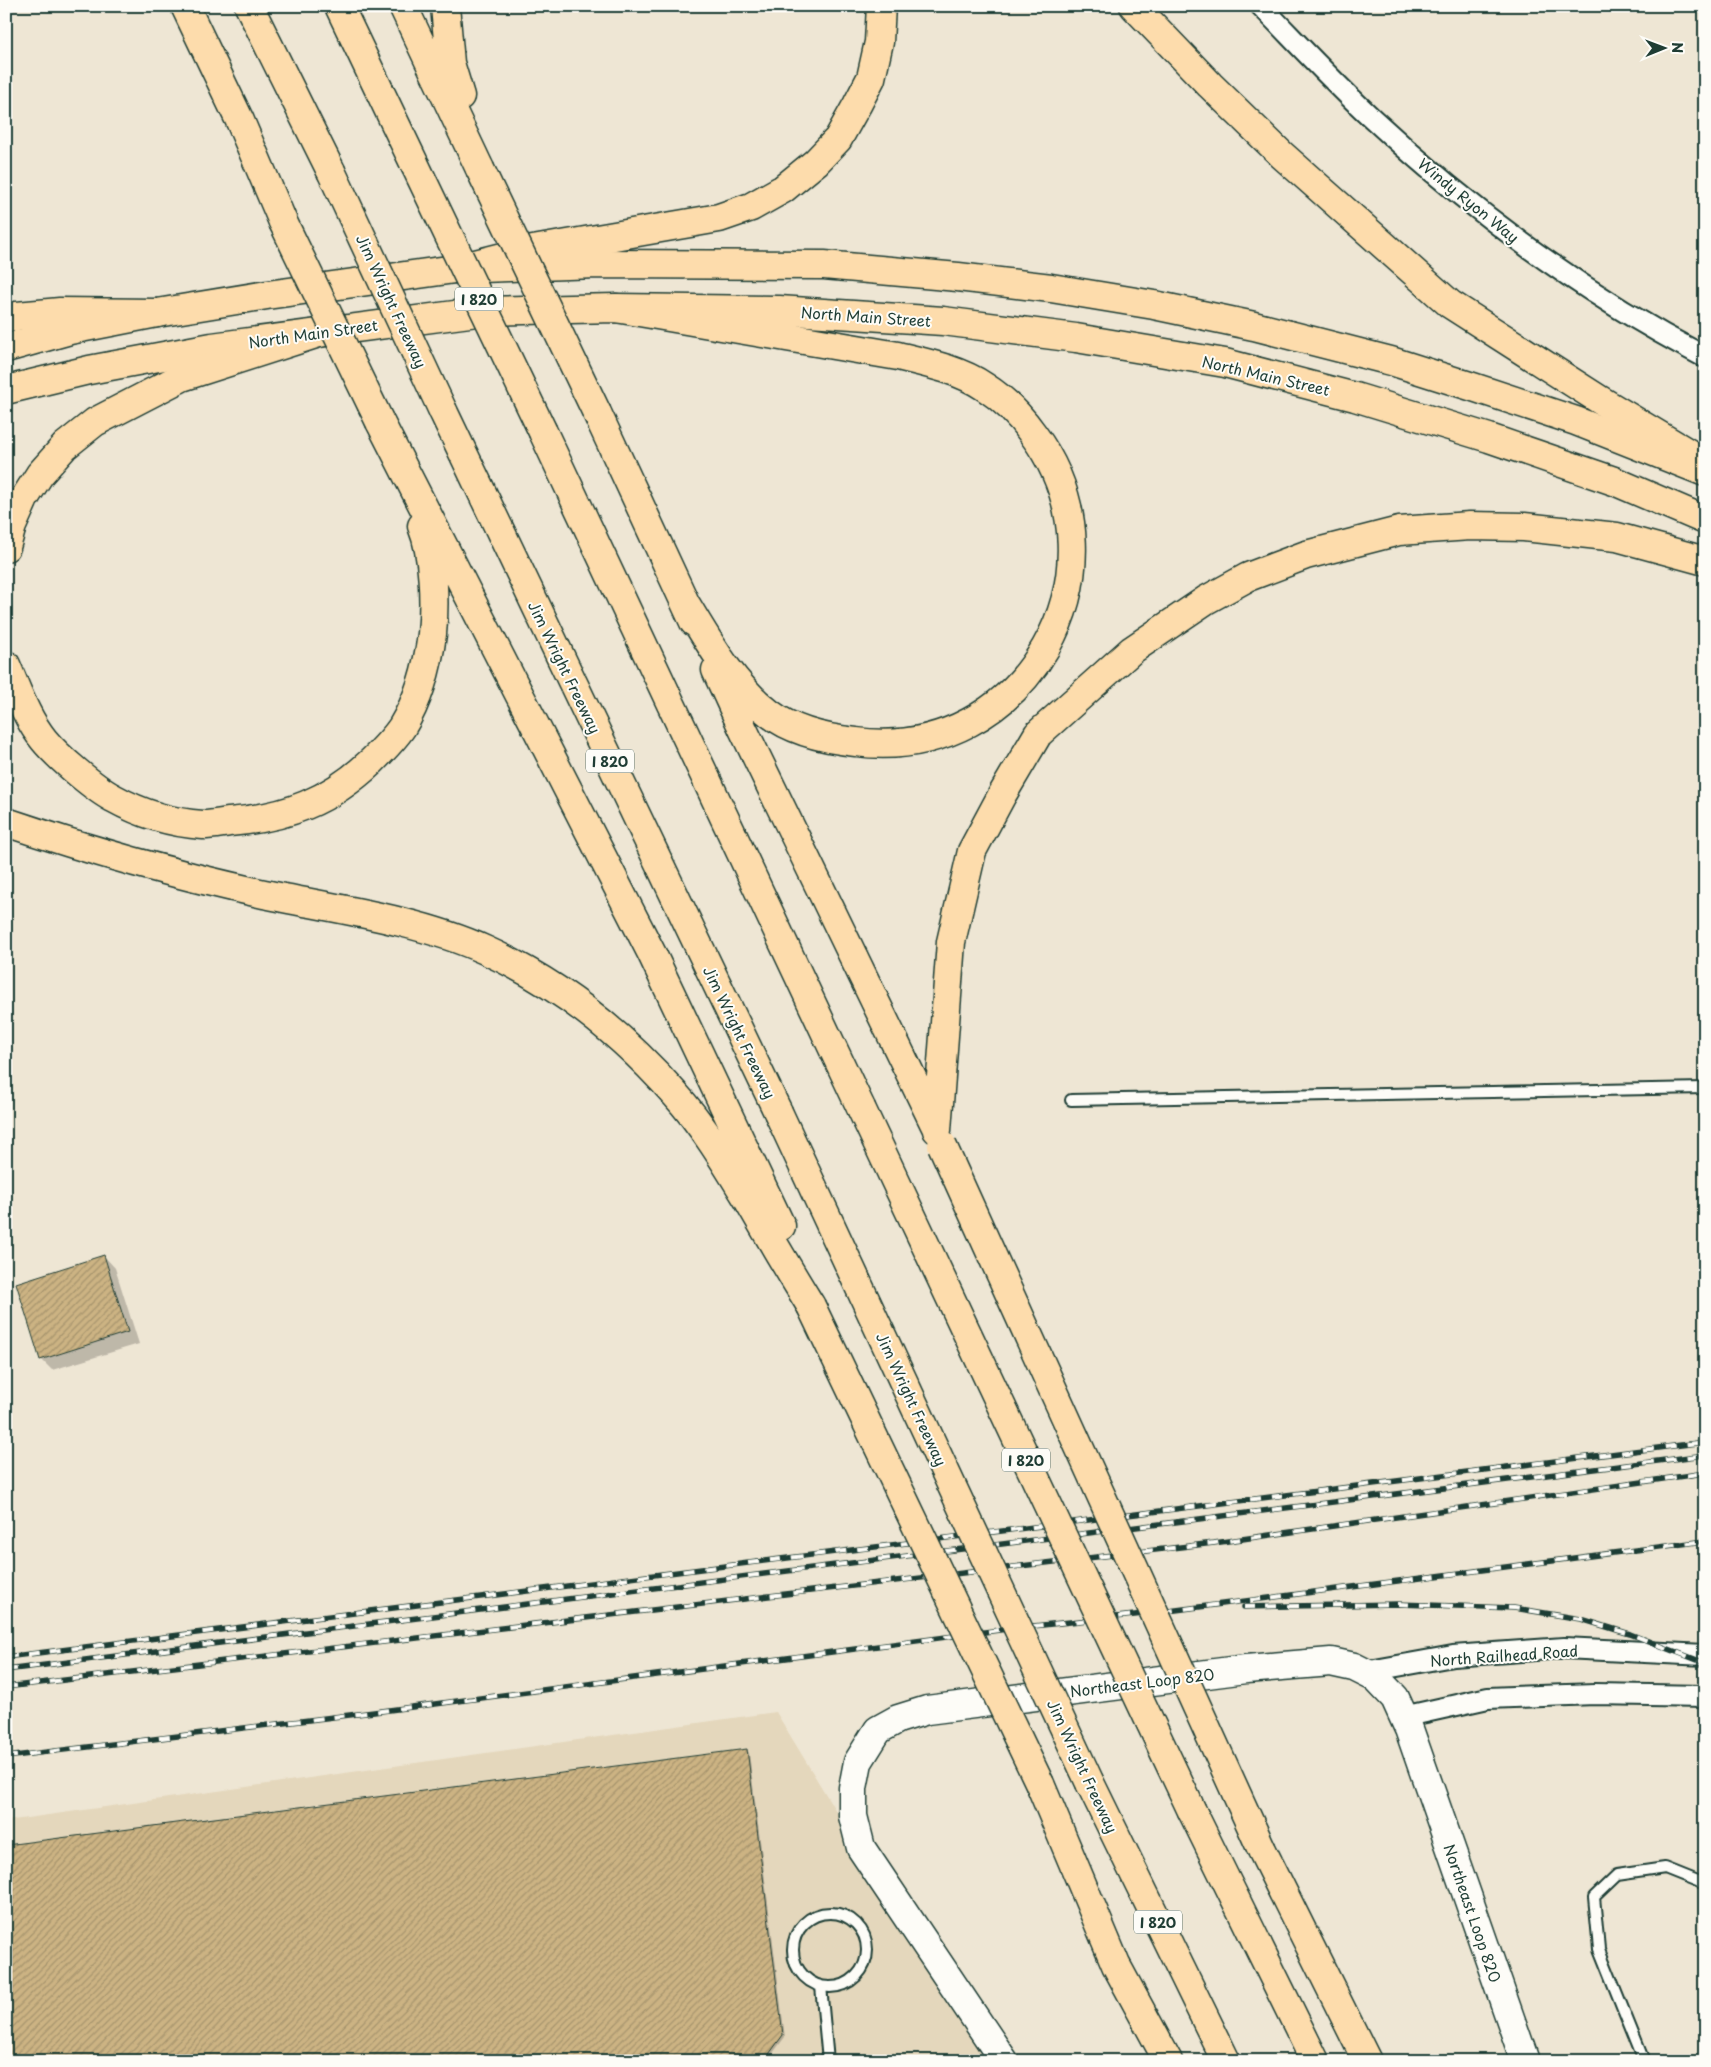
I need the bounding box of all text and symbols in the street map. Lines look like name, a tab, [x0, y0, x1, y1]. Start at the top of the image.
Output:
north arrow	[1638, 22, 1688, 72]
text: N	[1667, 42, 1688, 53]
street label: Windy Ryon Way	[1413, 152, 1525, 248]
street label: Jim Wright Freeway	[351, 230, 433, 372]
road number: I 820	[455, 288, 503, 310]
street label: North Main Street	[800, 300, 932, 332]
street label: North Main Street	[247, 313, 379, 353]
street label: North Main Street	[1200, 349, 1332, 401]
street label: Jim Wright Freeway	[523, 597, 607, 737]
road number: I 820	[586, 749, 634, 772]
street label: Jim Wright Freeway	[698, 962, 782, 1102]
street label: Jim Wright Freeway	[871, 1328, 953, 1470]
road number: I 820	[1002, 1448, 1050, 1472]
street label: North Railhead Road	[1429, 1638, 1579, 1672]
street label: Northeast Loop 820	[1069, 1662, 1215, 1702]
street label: Jim Wright Freeway	[1042, 1695, 1124, 1837]
street label: Northeast Loop 820	[1439, 1841, 1507, 1985]
road number: I 820	[1134, 1910, 1182, 1934]

